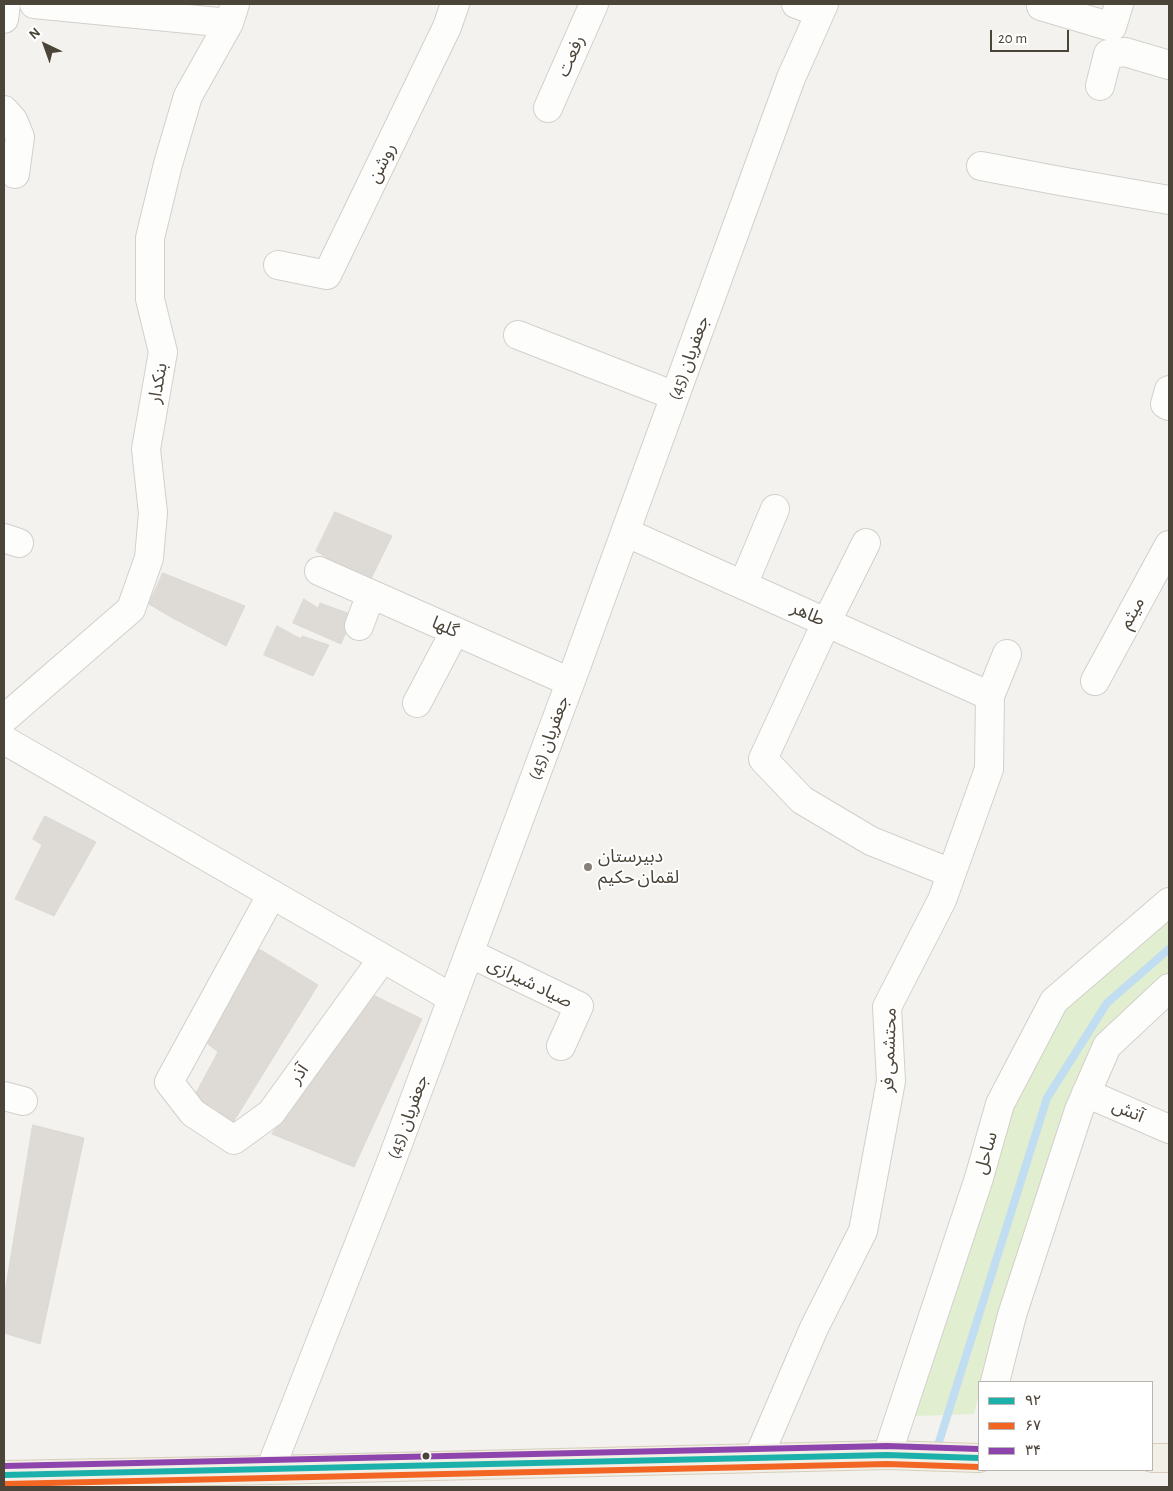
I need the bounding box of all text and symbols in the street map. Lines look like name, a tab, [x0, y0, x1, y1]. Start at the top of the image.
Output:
north arrow	[20, 20, 70, 70]
scale bar	[993, 20, 1072, 52]
text: N	[27, 25, 43, 42]
text: 20 m	[998, 31, 1027, 46]
street label: رفعت	[552, 32, 590, 80]
street label: روشن	[363, 139, 401, 187]
street label: جعفریان (45)	[664, 313, 714, 403]
street label: بنکدار	[144, 361, 172, 405]
street label: میثم	[1115, 593, 1149, 633]
street label: طاهر	[788, 597, 828, 631]
street label: گلها	[428, 612, 462, 642]
street label: جعفریان (45)	[524, 693, 574, 783]
place label: دبیرستان لقمان حکیم	[598, 846, 679, 889]
marker: دبیرستان لقمان حکیم	[582, 861, 594, 873]
street label: صیاد شیرازی	[484, 953, 576, 1013]
street label: محتشمی فر	[877, 1007, 901, 1093]
street label: آذر	[285, 1060, 313, 1088]
street label: جعفریان (45)	[383, 1072, 433, 1162]
street label: آتش	[1109, 1095, 1147, 1127]
street label: ساحل	[970, 1129, 1002, 1177]
legend	[978, 1381, 1153, 1471]
text: ۹۲	[1025, 1393, 1041, 1408]
text: ۶۷	[1025, 1418, 1041, 1433]
text: ۳۴	[1025, 1443, 1041, 1458]
unlabelled marker	[421, 1451, 431, 1461]

